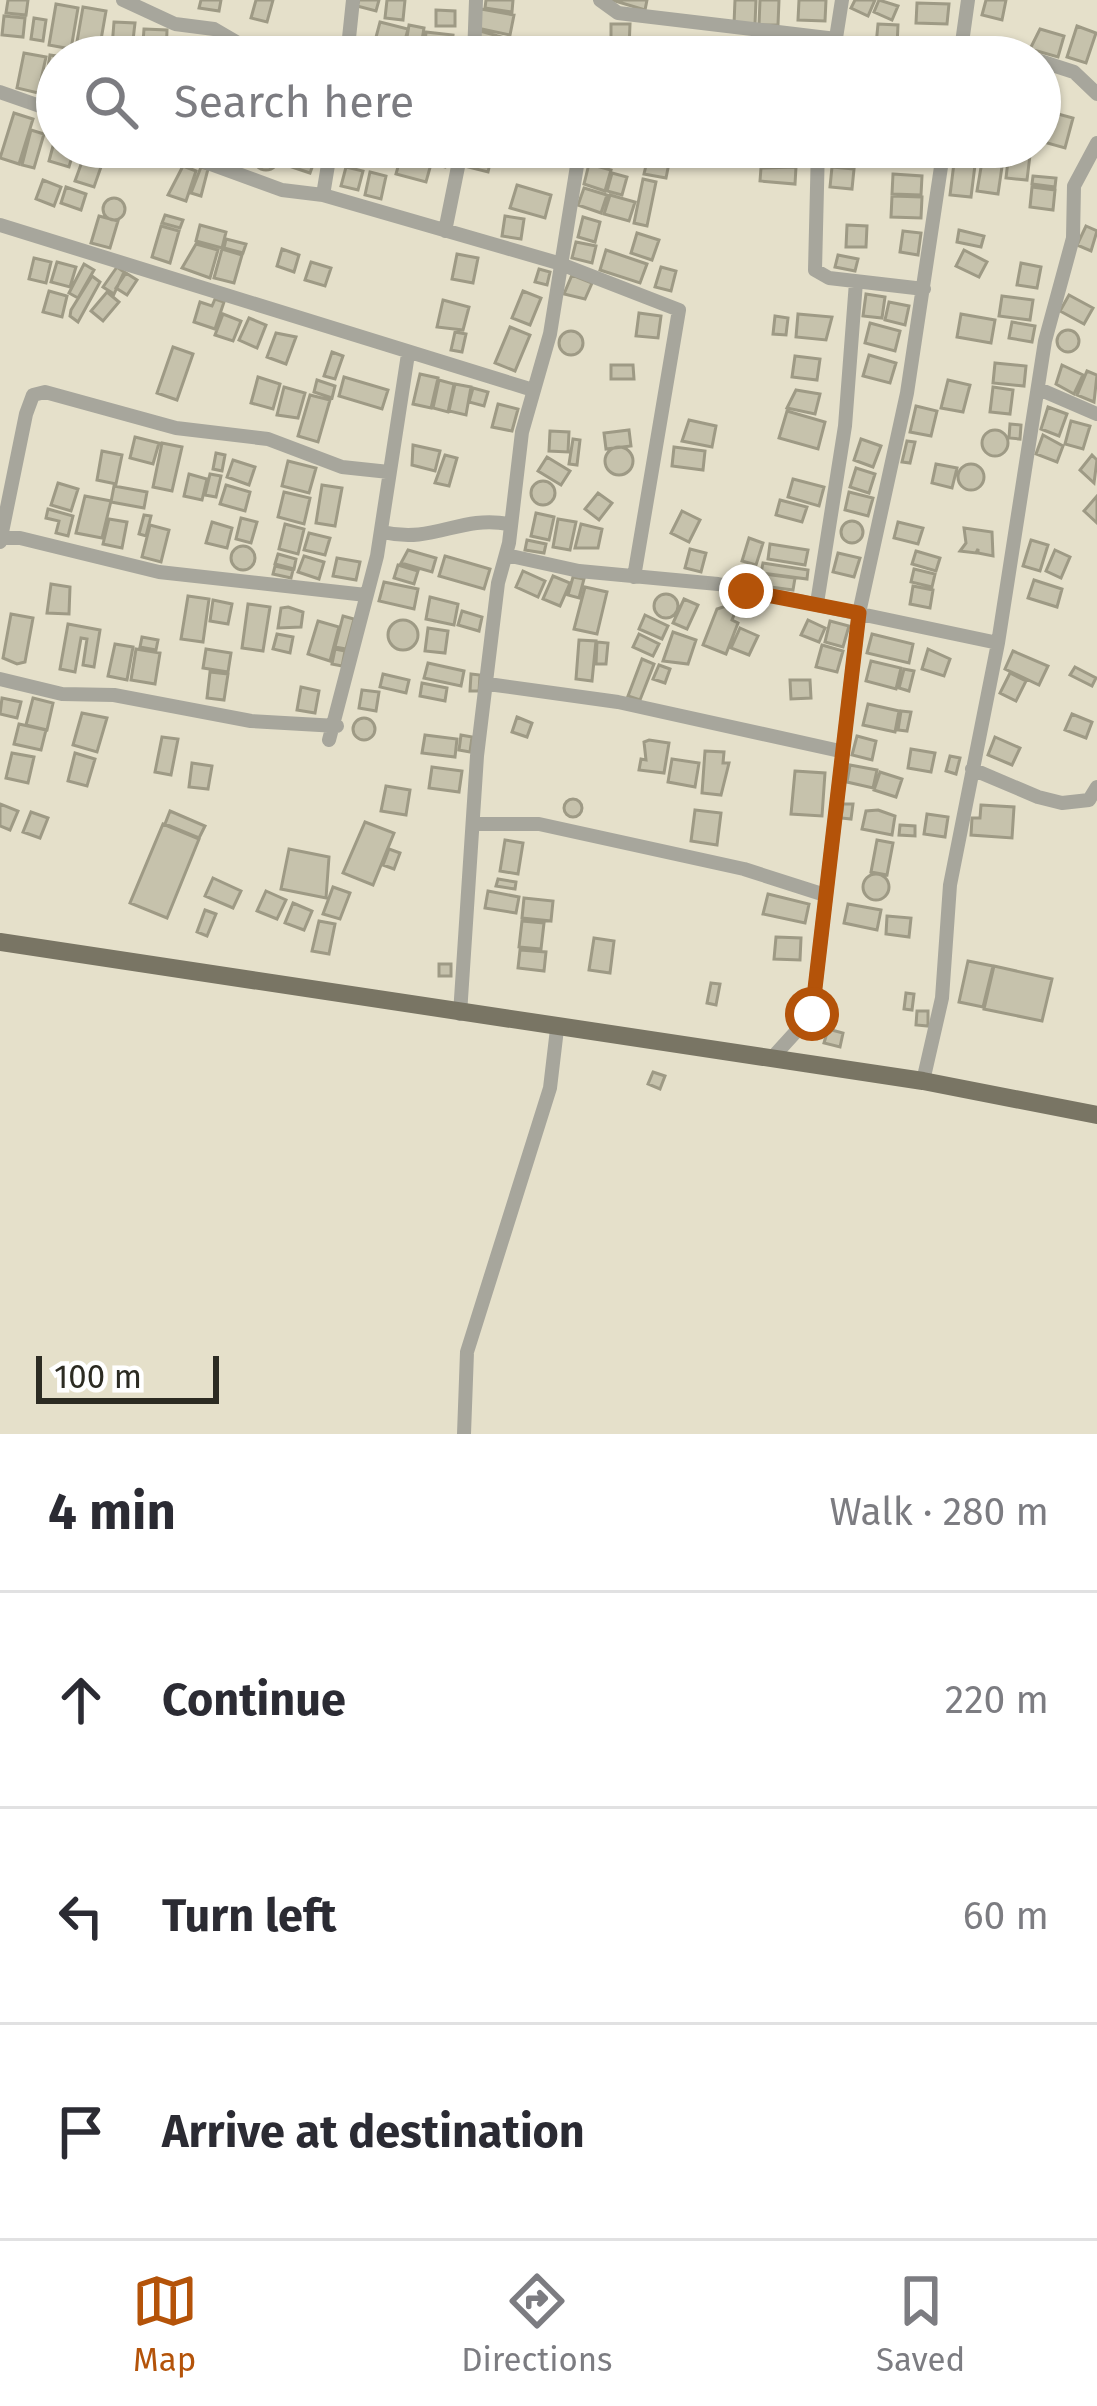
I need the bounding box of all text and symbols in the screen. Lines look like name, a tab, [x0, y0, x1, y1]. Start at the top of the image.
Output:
search box	[36, 36, 1061, 168]
icon: search	[78, 69, 144, 135]
text: Search here	[174, 75, 414, 129]
route end	[719, 564, 773, 618]
route start	[785, 987, 839, 1041]
scale bar	[36, 1350, 219, 1403]
text: 100 m	[54, 1357, 142, 1397]
text: 4 min	[48, 1481, 176, 1543]
text: Walk · 280 m	[829, 1489, 1049, 1535]
icon: ahead	[48, 1667, 114, 1733]
text: Continue	[162, 1673, 346, 1727]
text: 220 m	[945, 1677, 1049, 1723]
icon: left	[48, 1883, 114, 1949]
text: Turn left	[162, 1889, 336, 1943]
text: 60 m	[963, 1893, 1049, 1939]
icon: arrive	[48, 2099, 114, 2165]
text: Arrive at destination	[162, 2105, 585, 2159]
tab: Map	[132, 2268, 198, 2380]
tab: Directions	[461, 2268, 613, 2380]
tab: Saved	[876, 2268, 965, 2380]

